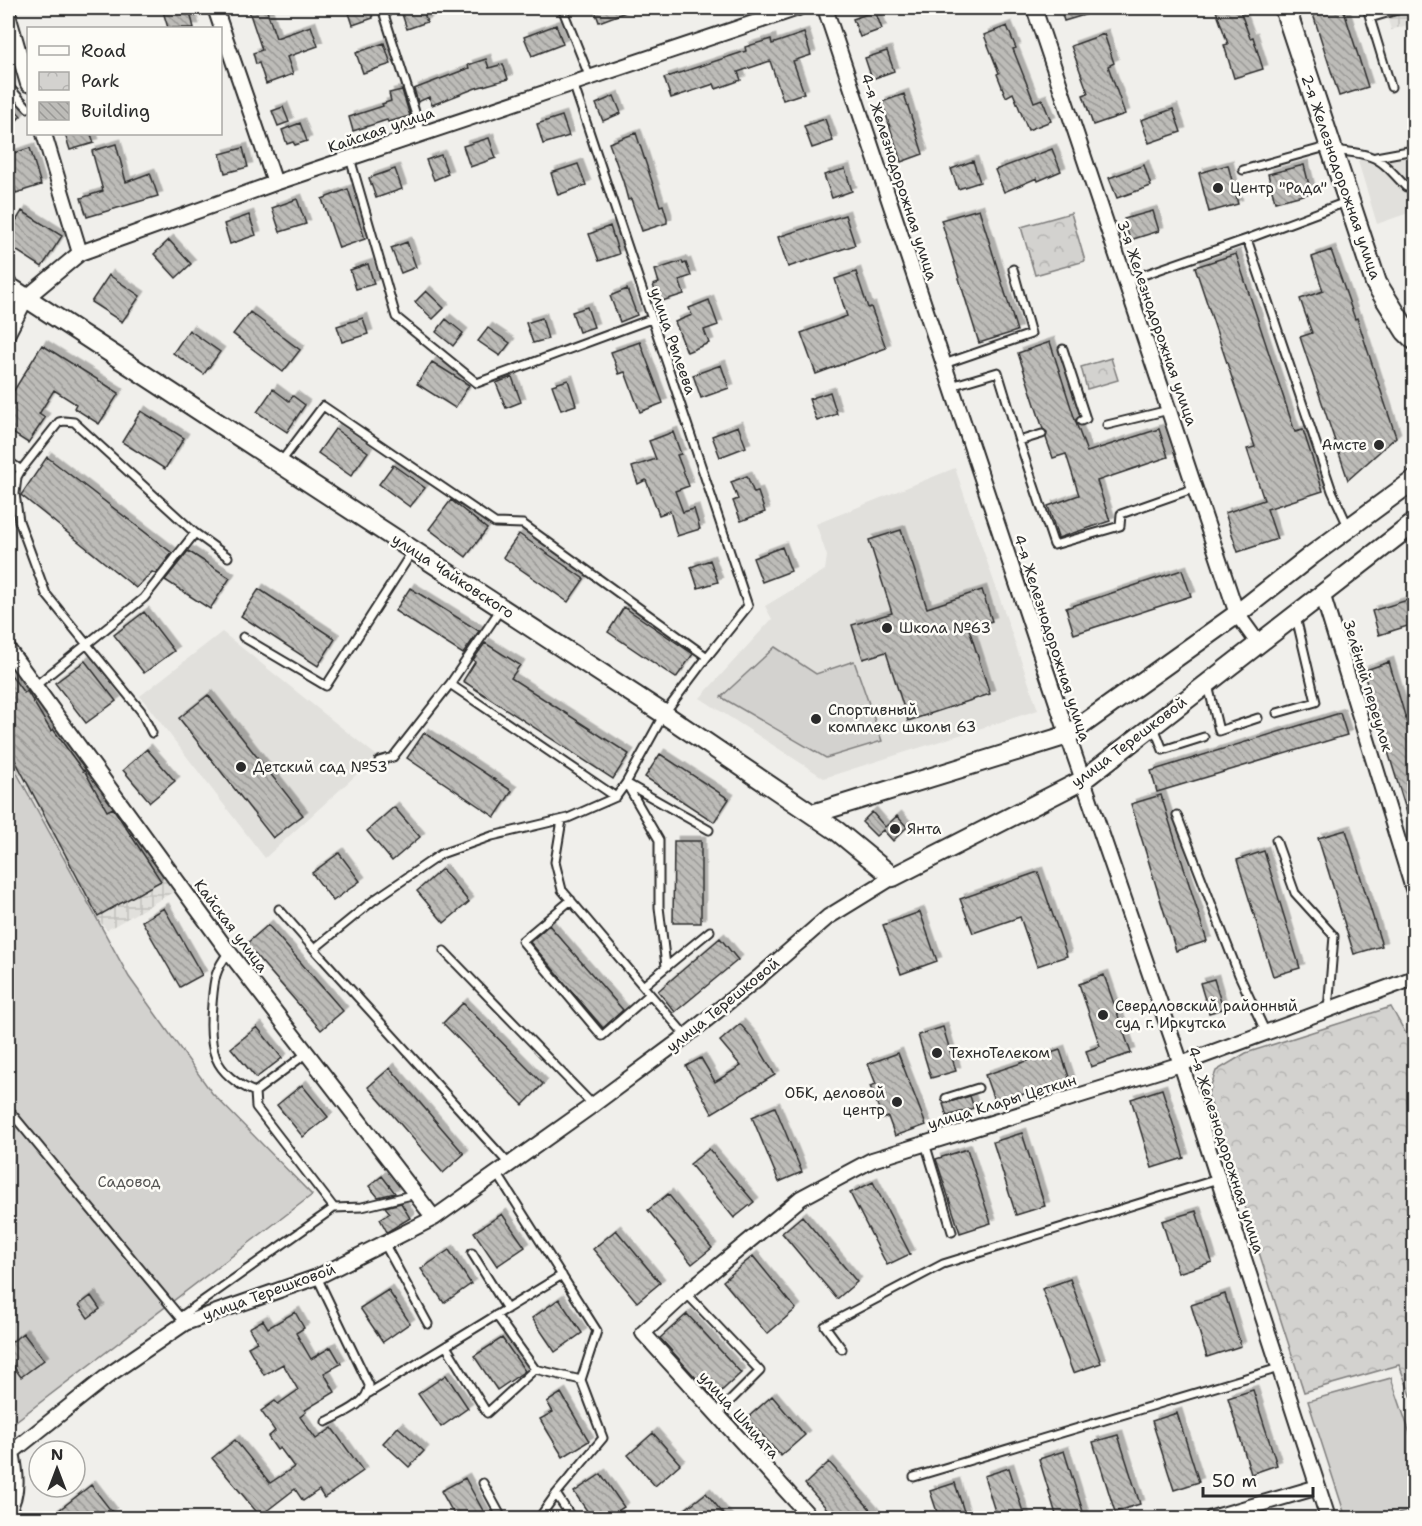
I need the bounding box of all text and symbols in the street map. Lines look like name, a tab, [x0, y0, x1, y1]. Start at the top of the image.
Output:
legend	[27, 27, 222, 135]
text: Road	[81, 39, 126, 63]
text: Park	[81, 69, 120, 93]
street label: 4-я Железнодорожная улица	[856, 71, 942, 284]
street label: 2-я Железнодорожная улица	[1296, 72, 1386, 283]
text: Building	[81, 99, 150, 123]
street label: Кайская улица	[325, 102, 437, 158]
place label: Центр "Рада"	[1230, 178, 1327, 198]
marker: Центр "Рада"	[1211, 181, 1225, 195]
street label: 3-я Железнодорожная улица	[1112, 218, 1202, 429]
street label: улица Рылеева	[645, 285, 701, 398]
place label: Амсте	[1322, 435, 1367, 455]
marker: Амсте	[1372, 438, 1386, 452]
street label: улица Чайковского	[388, 529, 518, 623]
street label: 4-я Железнодорожная улица	[1009, 532, 1095, 745]
place label: Школа №63	[899, 618, 991, 638]
street label: Зелёный переулок	[1339, 618, 1397, 754]
marker: Школа №63	[880, 621, 894, 635]
street label: улица Терешковой	[1067, 692, 1191, 792]
place label: Спортивный комплекс школы 63	[828, 700, 976, 737]
marker: Спортивный комплекс школы 63	[809, 712, 823, 726]
place label: Детский сад №53	[253, 757, 388, 777]
marker: Детский сад №53	[234, 760, 248, 774]
place label: Янта	[907, 819, 942, 839]
marker: Янта	[888, 822, 902, 836]
street label: Кайская улица	[190, 876, 273, 977]
street label: улица Терешковой	[662, 953, 784, 1057]
place label: Свердловский районный суд г. Иркутска	[1115, 996, 1298, 1033]
marker: Свердловский районный суд г. Иркутска	[1096, 1008, 1110, 1022]
place label: ТехноТелеком	[949, 1043, 1050, 1063]
street label: 4-я Железнодорожная улица	[1183, 1044, 1269, 1257]
marker: ТехноТелеком	[930, 1046, 944, 1060]
street label: улица Клары Цеткин	[925, 1070, 1079, 1134]
place label: ОБК, деловой центр	[784, 1083, 885, 1120]
marker: ОБК, деловой центр	[890, 1095, 904, 1109]
park label: Садовод	[98, 1172, 161, 1192]
street label: улица Терешковой	[200, 1259, 338, 1325]
street label: улица Шмидта	[694, 1367, 784, 1463]
north arrow	[27, 1439, 87, 1499]
text: N	[51, 1444, 63, 1465]
scale bar	[1203, 1460, 1312, 1498]
text: 50 m	[1212, 1469, 1257, 1493]

